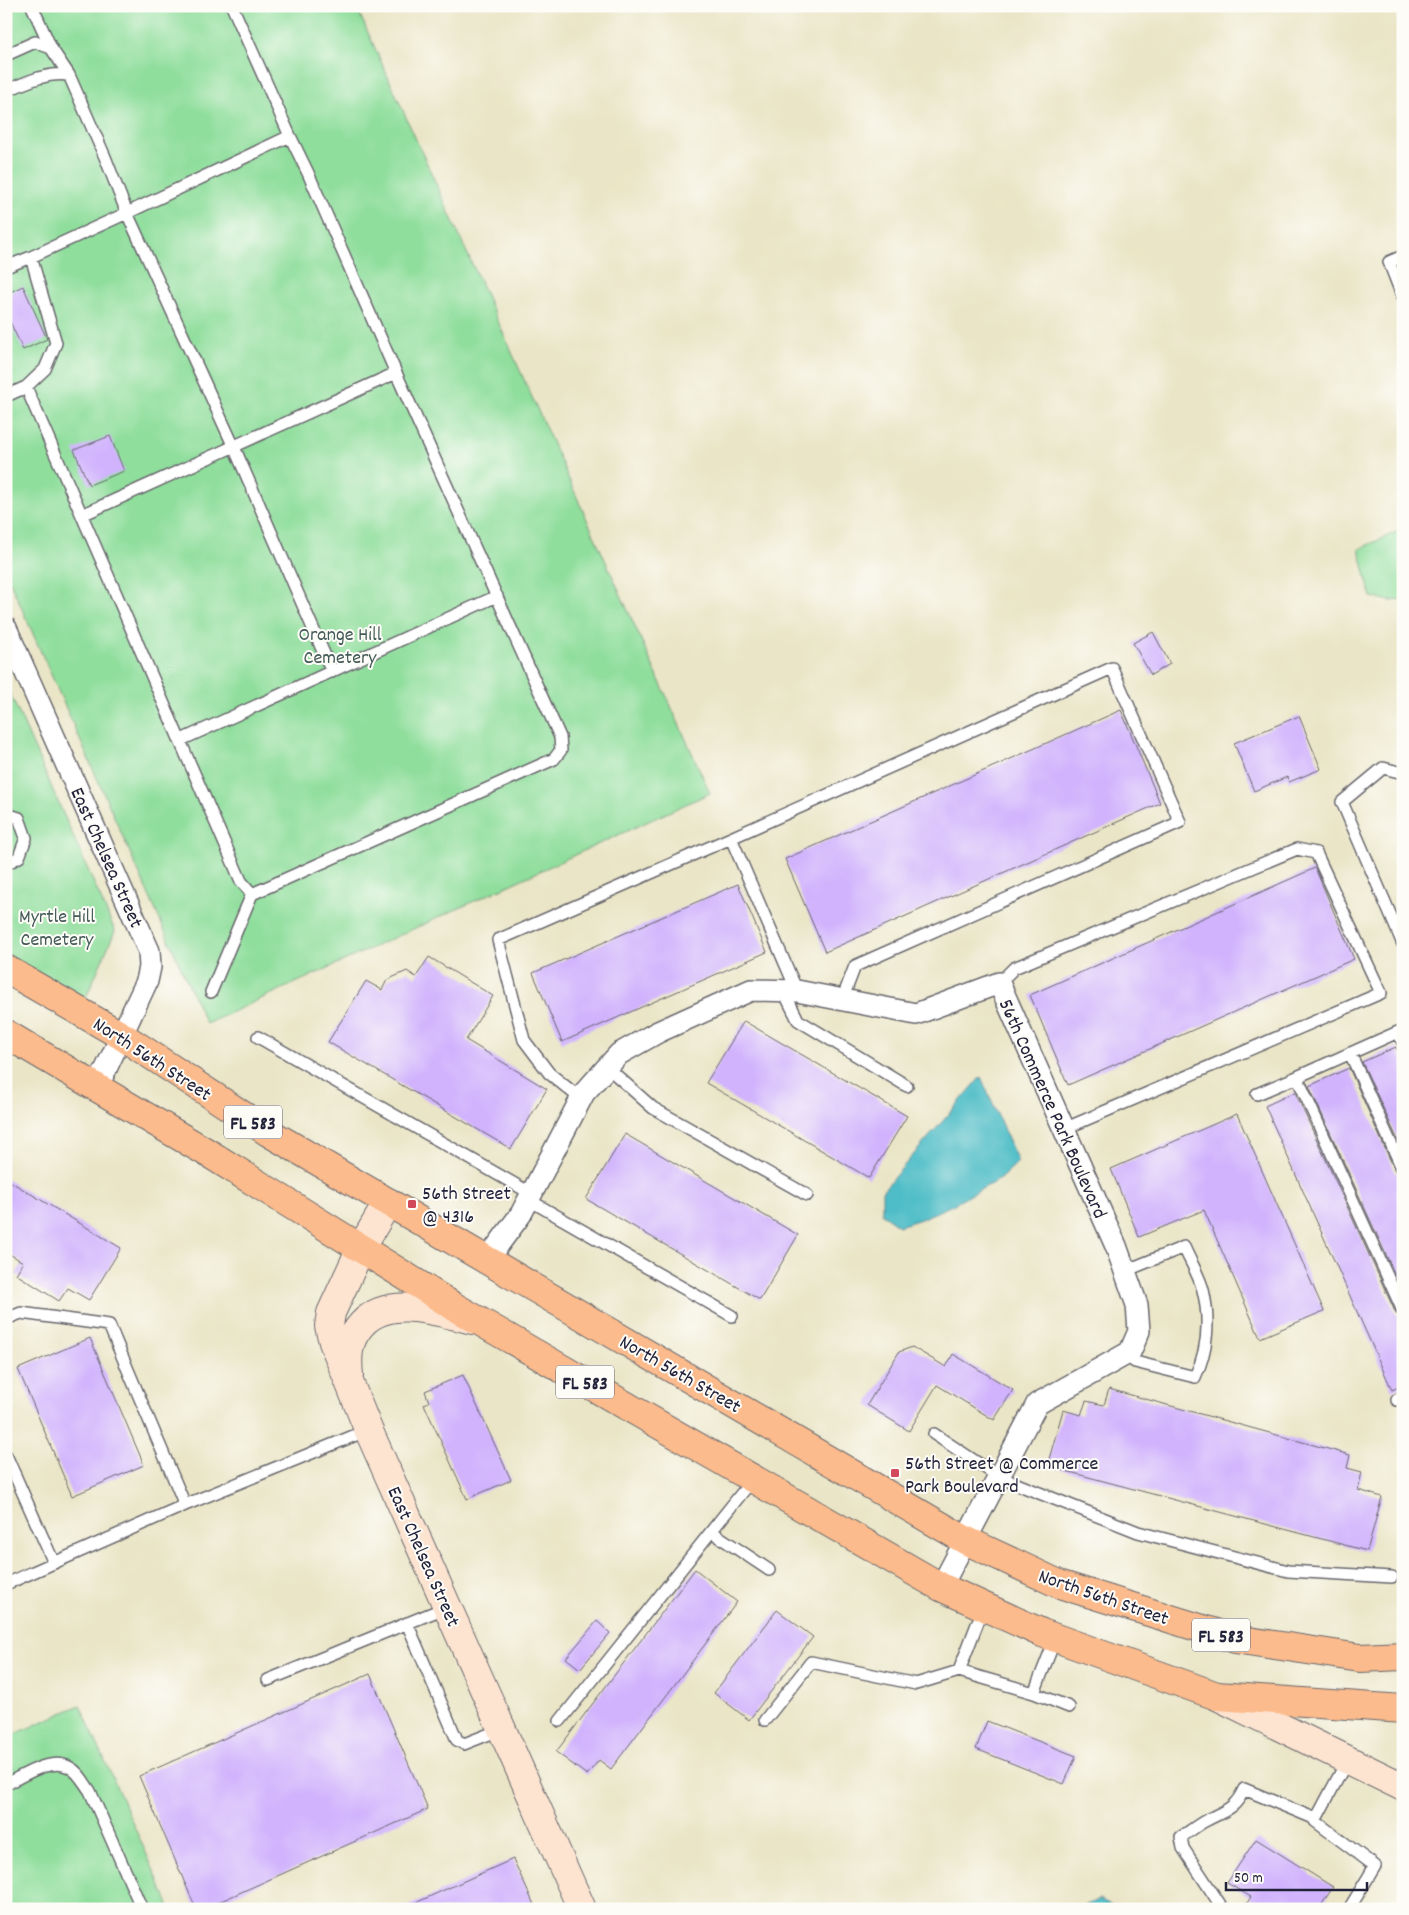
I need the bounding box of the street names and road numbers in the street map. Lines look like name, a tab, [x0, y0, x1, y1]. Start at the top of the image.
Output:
street label: East Chelsea Street	[62, 783, 149, 933]
street label: 56th Commerce Park Boulevard	[990, 995, 1112, 1224]
street label: North 56th Street	[87, 1012, 216, 1109]
road number: FL 583	[224, 1106, 282, 1138]
street label: North 56th Street	[614, 1329, 745, 1422]
road number: FL 583	[556, 1365, 614, 1398]
street label: East Chelsea Street	[379, 1482, 466, 1632]
street label: North 56th Street	[1034, 1563, 1172, 1634]
road number: FL 583	[1192, 1618, 1250, 1652]

